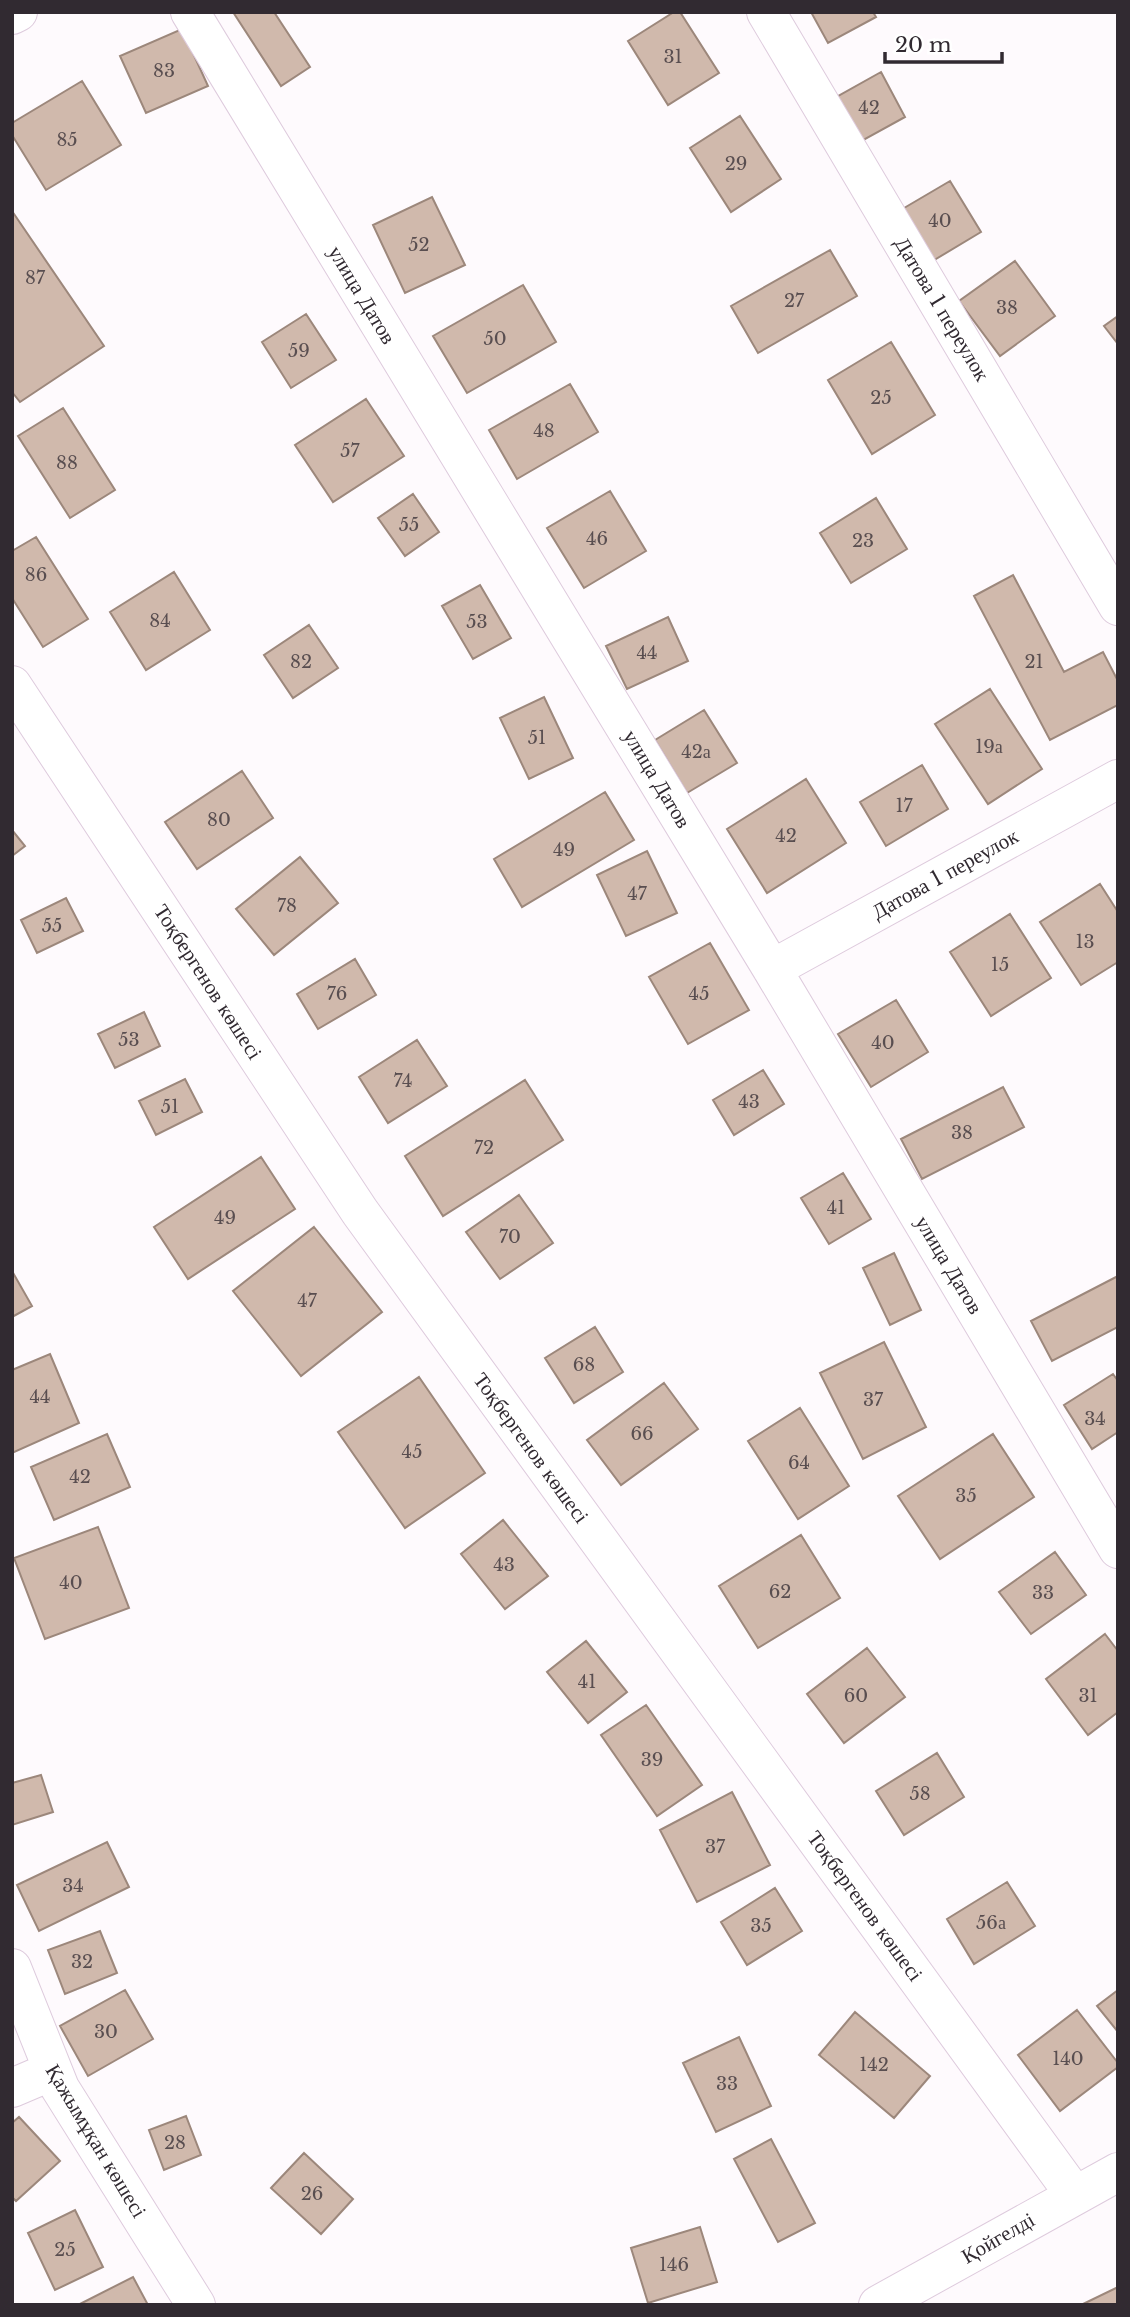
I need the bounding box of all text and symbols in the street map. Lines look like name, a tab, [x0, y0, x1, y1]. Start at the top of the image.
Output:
scale bar	[885, 21, 1002, 65]
text: 20 m	[895, 32, 952, 58]
house number: 31	[663, 46, 683, 68]
house number: 83	[153, 60, 175, 82]
house number: 42	[858, 97, 880, 119]
house number: 85	[56, 129, 78, 151]
house number: 29	[725, 153, 747, 175]
house number: 40	[928, 210, 952, 232]
street label: Датова 1 переулок	[889, 232, 996, 386]
house number: 52	[408, 234, 430, 256]
street label: улица Датов	[322, 241, 402, 349]
house number: 87	[25, 267, 46, 289]
house number: 27	[784, 290, 805, 312]
house number: 38	[996, 297, 1018, 319]
house number: 50	[483, 328, 507, 350]
house number: 59	[288, 340, 310, 362]
house number: 25	[870, 387, 892, 409]
house number: 48	[533, 420, 555, 442]
house number: 57	[340, 440, 361, 462]
house number: 88	[56, 452, 78, 474]
house number: 55	[399, 514, 419, 536]
house number: 46	[586, 528, 608, 550]
house number: 23	[852, 530, 874, 552]
house number: 86	[25, 564, 47, 586]
house number: 84	[149, 610, 171, 632]
house number: 53	[466, 611, 488, 633]
house number: 44	[636, 642, 658, 664]
house number: 82	[290, 651, 312, 673]
house number: 21	[1024, 651, 1044, 673]
street label: улица Датов	[617, 725, 697, 833]
house number: 51	[528, 727, 546, 749]
house number: 19а	[975, 736, 1003, 758]
house number: 42а	[681, 741, 711, 763]
house number: 17	[895, 795, 913, 817]
house number: 80	[207, 809, 231, 831]
street label: Датова 1 переулок	[867, 823, 1023, 925]
house number: 42	[775, 825, 797, 847]
house number: 49	[553, 839, 575, 861]
house number: 47	[627, 883, 648, 905]
house number: 78	[277, 895, 297, 917]
street label: Тоқбергенов көшесі	[148, 900, 268, 1064]
house number: 55	[42, 915, 62, 937]
house number: 13	[1075, 931, 1095, 953]
house number: 15	[991, 954, 1009, 976]
house number: 76	[327, 983, 347, 1005]
house number: 45	[689, 983, 709, 1005]
house number: 53	[118, 1029, 140, 1051]
house number: 40	[871, 1032, 895, 1054]
house number: 74	[393, 1070, 413, 1092]
house number: 43	[738, 1091, 760, 1113]
house number: 51	[161, 1096, 179, 1118]
house number: 38	[951, 1122, 973, 1144]
house number: 72	[474, 1137, 494, 1159]
house number: 41	[827, 1197, 845, 1219]
house number: 49	[214, 1207, 236, 1229]
street label: улица Датов	[909, 1211, 989, 1319]
house number: 70	[499, 1226, 521, 1248]
house number: 47	[297, 1290, 318, 1312]
house number: 68	[573, 1354, 595, 1376]
street label: Тоқбергенов көшесі	[468, 1368, 594, 1528]
house number: 44	[29, 1386, 51, 1408]
house number: 37	[863, 1389, 884, 1411]
house number: 34	[1084, 1408, 1106, 1430]
house number: 66	[630, 1423, 654, 1445]
house number: 45	[402, 1441, 422, 1463]
house number: 64	[788, 1452, 810, 1474]
house number: 42	[69, 1466, 91, 1488]
house number: 35	[955, 1485, 977, 1507]
house number: 43	[493, 1554, 515, 1576]
house number: 40	[59, 1572, 83, 1594]
house number: 62	[769, 1581, 791, 1603]
house number: 33	[1032, 1582, 1054, 1604]
house number: 41	[578, 1671, 596, 1693]
house number: 60	[844, 1685, 868, 1707]
house number: 31	[1078, 1685, 1098, 1707]
house number: 39	[641, 1749, 663, 1771]
house number: 58	[909, 1783, 931, 1805]
street label: Тоқбергенов көшесі	[802, 1826, 928, 1986]
house number: 37	[705, 1836, 726, 1858]
house number: 34	[62, 1875, 84, 1897]
house number: 56а	[976, 1912, 1006, 1934]
house number: 35	[750, 1915, 772, 1937]
house number: 32	[71, 1951, 93, 1973]
house number: 30	[94, 2021, 118, 2043]
house number: 140	[1052, 2048, 1084, 2070]
house number: 142	[859, 2054, 889, 2076]
street label: Қажымұқан көшесі	[40, 2060, 152, 2223]
house number: 33	[716, 2073, 738, 2095]
house number: 28	[164, 2132, 186, 2154]
house number: 26	[301, 2183, 323, 2205]
street label: Қойгелді	[957, 2207, 1039, 2269]
house number: 25	[54, 2239, 76, 2261]
house number: 146	[659, 2254, 689, 2276]

